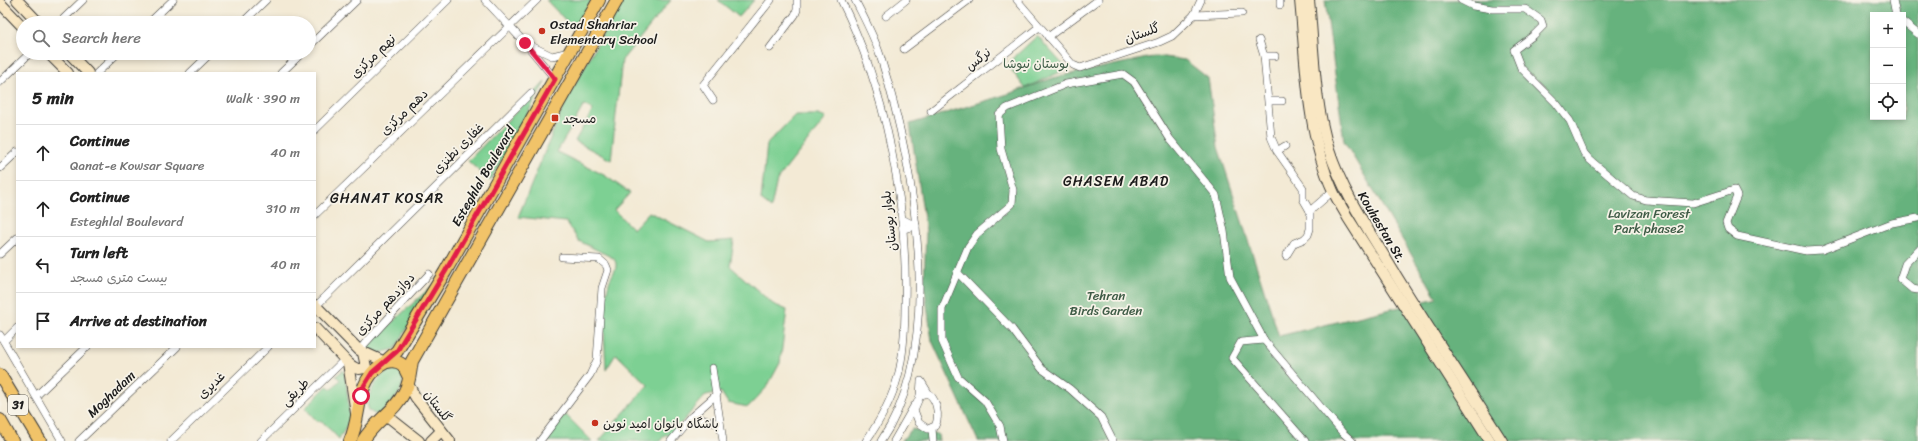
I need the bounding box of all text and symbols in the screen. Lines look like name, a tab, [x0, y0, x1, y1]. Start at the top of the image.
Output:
map controls	[1870, 12, 1906, 120]
button: +	[1870, 12, 1906, 48]
place label: Ostad Shahriar Elementary School	[550, 13, 658, 51]
search box	[16, 16, 316, 60]
street label: گلستان	[1121, 16, 1163, 50]
text: Search here	[62, 25, 141, 51]
marker: Ostad Shahriar Elementary School	[537, 26, 547, 36]
icon: search	[30, 27, 52, 49]
street label: نهم مرکزی	[345, 28, 401, 84]
route end	[516, 34, 534, 52]
street label: نرگس	[960, 41, 996, 77]
button: −	[1870, 48, 1906, 84]
park label: بوستان نیوشا	[1003, 52, 1069, 75]
text: 5 min	[32, 83, 74, 113]
street label: دهم مرکزی	[374, 83, 434, 141]
button: locate	[1870, 84, 1906, 120]
text: Walk · 390 m	[226, 87, 300, 110]
place label: مسجد	[563, 107, 596, 130]
marker: مسجد	[550, 113, 560, 123]
street label: غفاری نطنزی	[427, 117, 489, 179]
street label: Esteghlal Boulevard	[445, 120, 522, 231]
text: Continue	[70, 128, 130, 154]
text: 40 m	[270, 141, 300, 164]
icon: ahead	[32, 142, 54, 164]
text: Qanat-e Kowsar Square	[70, 154, 205, 177]
district label: GHASEM ABAD	[1063, 169, 1169, 194]
text: Continue	[70, 184, 130, 210]
district label: GHANAT KOSAR	[330, 186, 444, 211]
street label: Kouhestan St.	[1351, 187, 1413, 267]
street label: بلوار بوستان	[874, 190, 904, 252]
text: 310 m	[266, 197, 300, 220]
icon: ahead	[32, 198, 54, 220]
park label: Lavizan Forest Park phase2	[1608, 202, 1691, 240]
text: Esteghlal Boulevard	[70, 210, 183, 233]
text: Turn left	[70, 240, 128, 266]
text: 40 m	[270, 253, 300, 276]
icon: left	[32, 254, 54, 276]
text: بیست متری مسجد	[70, 266, 168, 289]
street label: دوازدهم مرکزی	[349, 267, 421, 341]
park label: Tehran Birds Garden	[1070, 284, 1142, 322]
text: Arrive at destination	[70, 308, 207, 334]
icon: arrive	[32, 310, 54, 332]
street label: Moghadam	[81, 365, 141, 423]
street label: غدیری	[191, 365, 231, 405]
street label: طریقی	[275, 372, 315, 412]
street label: گلستان	[418, 385, 458, 428]
route start	[352, 387, 370, 405]
road number: 31	[8, 395, 28, 415]
place label: باشگاه بانوان امید نوین	[603, 412, 719, 435]
marker: باشگاه بانوان امید نوین	[590, 418, 600, 428]

